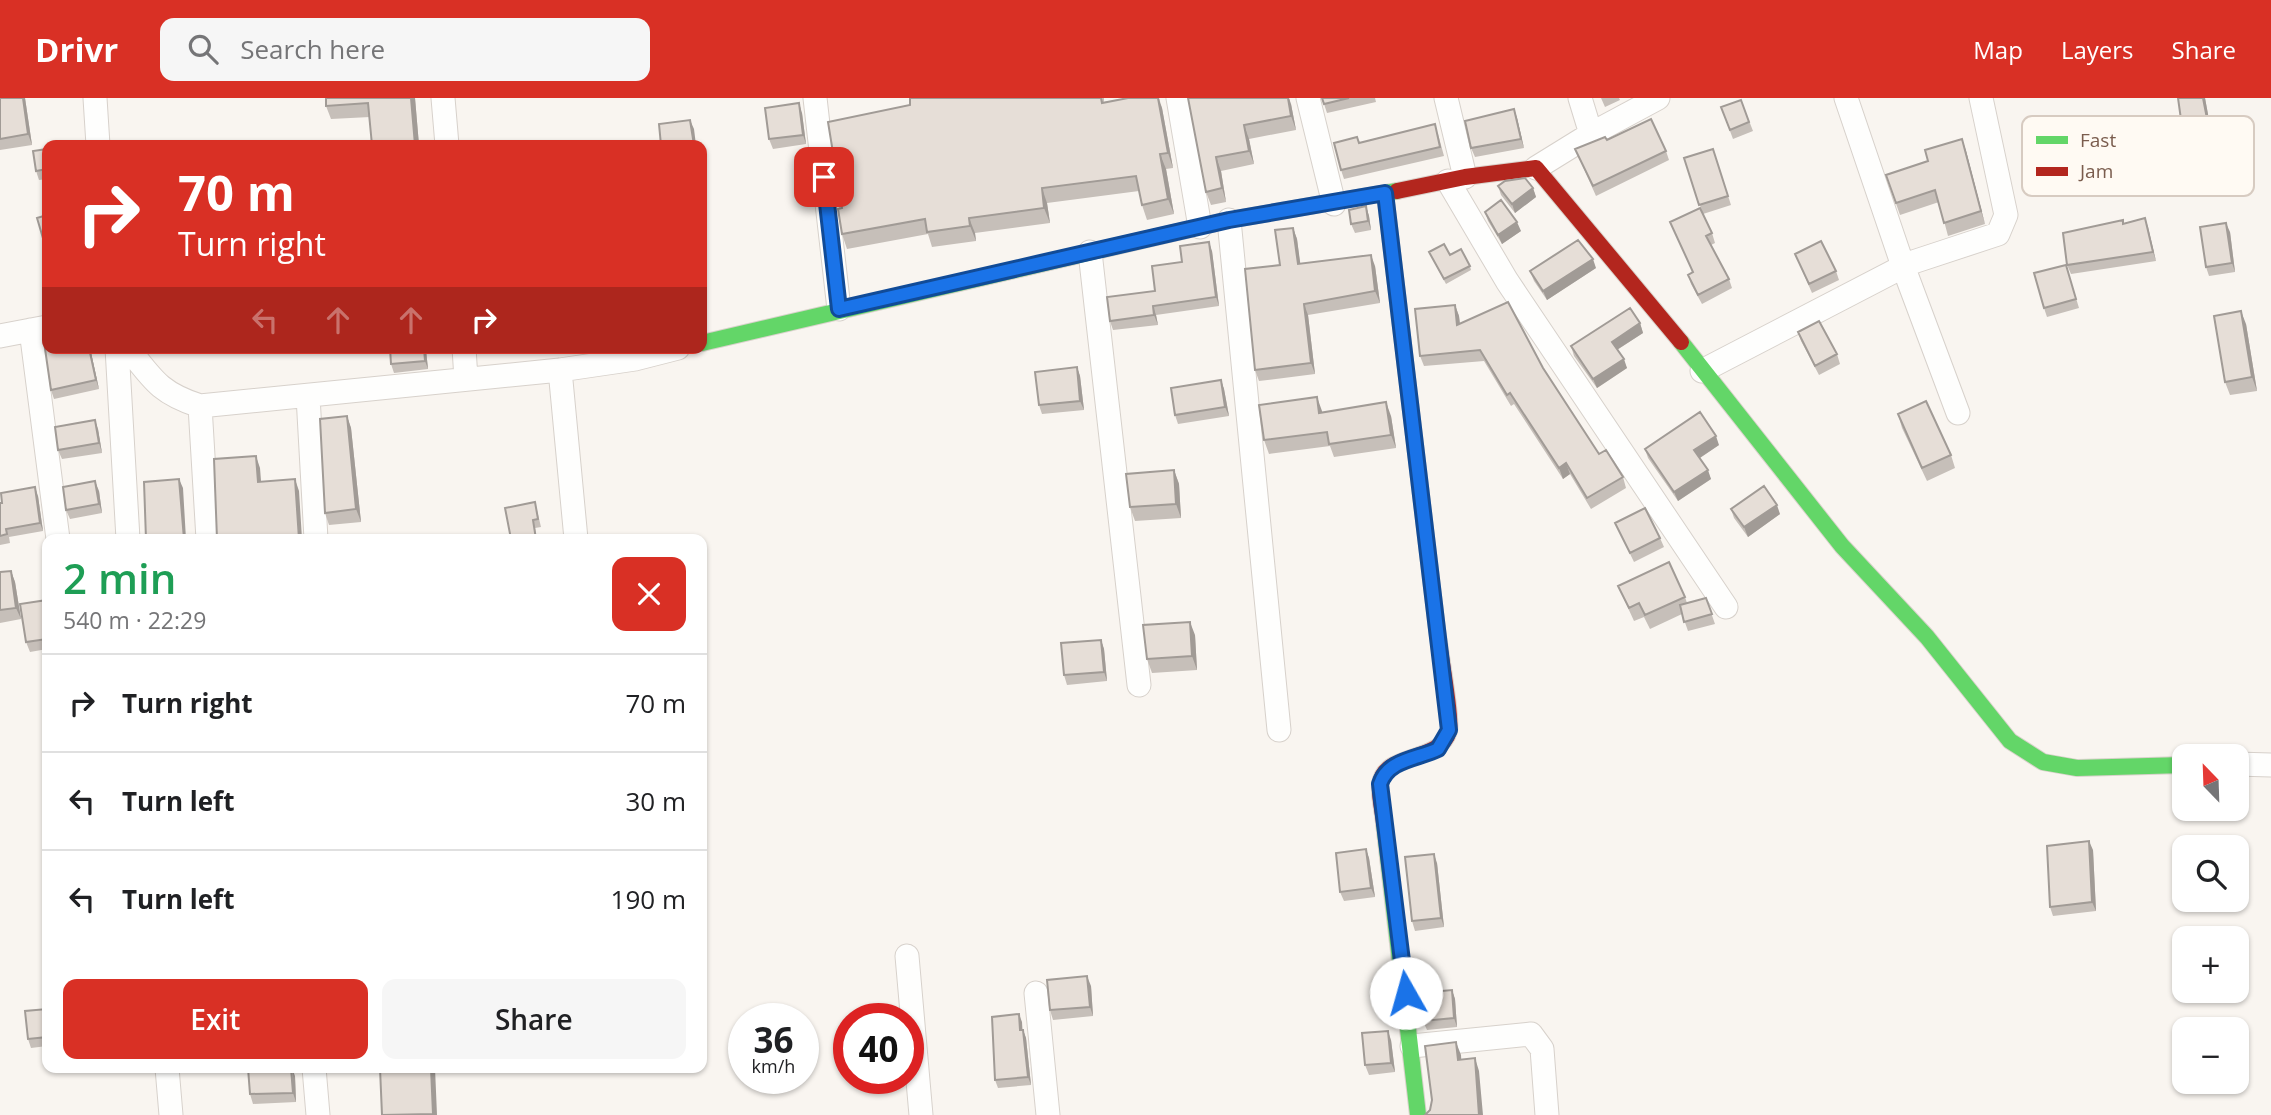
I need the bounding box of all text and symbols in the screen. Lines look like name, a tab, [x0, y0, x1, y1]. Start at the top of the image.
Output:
search box	[160, 18, 650, 81]
text: Drivr	[35, 27, 118, 72]
icon: search	[184, 30, 222, 68]
text: Search here	[240, 31, 385, 67]
text: Map	[1973, 33, 2023, 66]
text: Layers	[2061, 33, 2134, 66]
text: Share	[2172, 33, 2236, 66]
legend	[2022, 116, 2254, 196]
text: Fast	[2080, 127, 2116, 153]
pin	[794, 147, 854, 207]
icon: arrive	[805, 158, 843, 196]
text: Jam	[2078, 158, 2113, 184]
text: 70 m	[178, 159, 295, 225]
icon: right	[63, 168, 154, 259]
text: Turn right	[178, 222, 326, 265]
icon: left	[246, 301, 284, 339]
icon: ahead	[319, 301, 357, 339]
icon: ahead	[392, 301, 430, 339]
icon: right	[465, 301, 503, 339]
text: 2 min	[63, 549, 176, 606]
button: close	[612, 557, 686, 631]
text: 540 m · 22:29	[63, 604, 206, 636]
icon: right	[63, 684, 101, 722]
text: Turn right	[122, 685, 253, 721]
text: 70 m	[625, 685, 686, 721]
north arrow	[2172, 744, 2249, 821]
map controls	[2172, 744, 2249, 1094]
icon: left	[63, 782, 101, 820]
text: Turn left	[122, 783, 234, 819]
text: 30 m	[625, 783, 686, 819]
button: search	[2172, 835, 2249, 912]
icon: left	[63, 880, 101, 918]
text: Turn left	[122, 881, 234, 917]
text: 190 m	[611, 881, 686, 917]
button: +	[2172, 926, 2249, 1003]
position arrow	[1369, 956, 1443, 1030]
button: Exit	[63, 979, 368, 1059]
button: Share	[382, 979, 686, 1059]
speed limit sign: 40	[833, 1003, 924, 1094]
text: 36	[753, 1016, 794, 1063]
button: −	[2172, 1017, 2249, 1094]
text: km/h	[752, 1054, 795, 1078]

